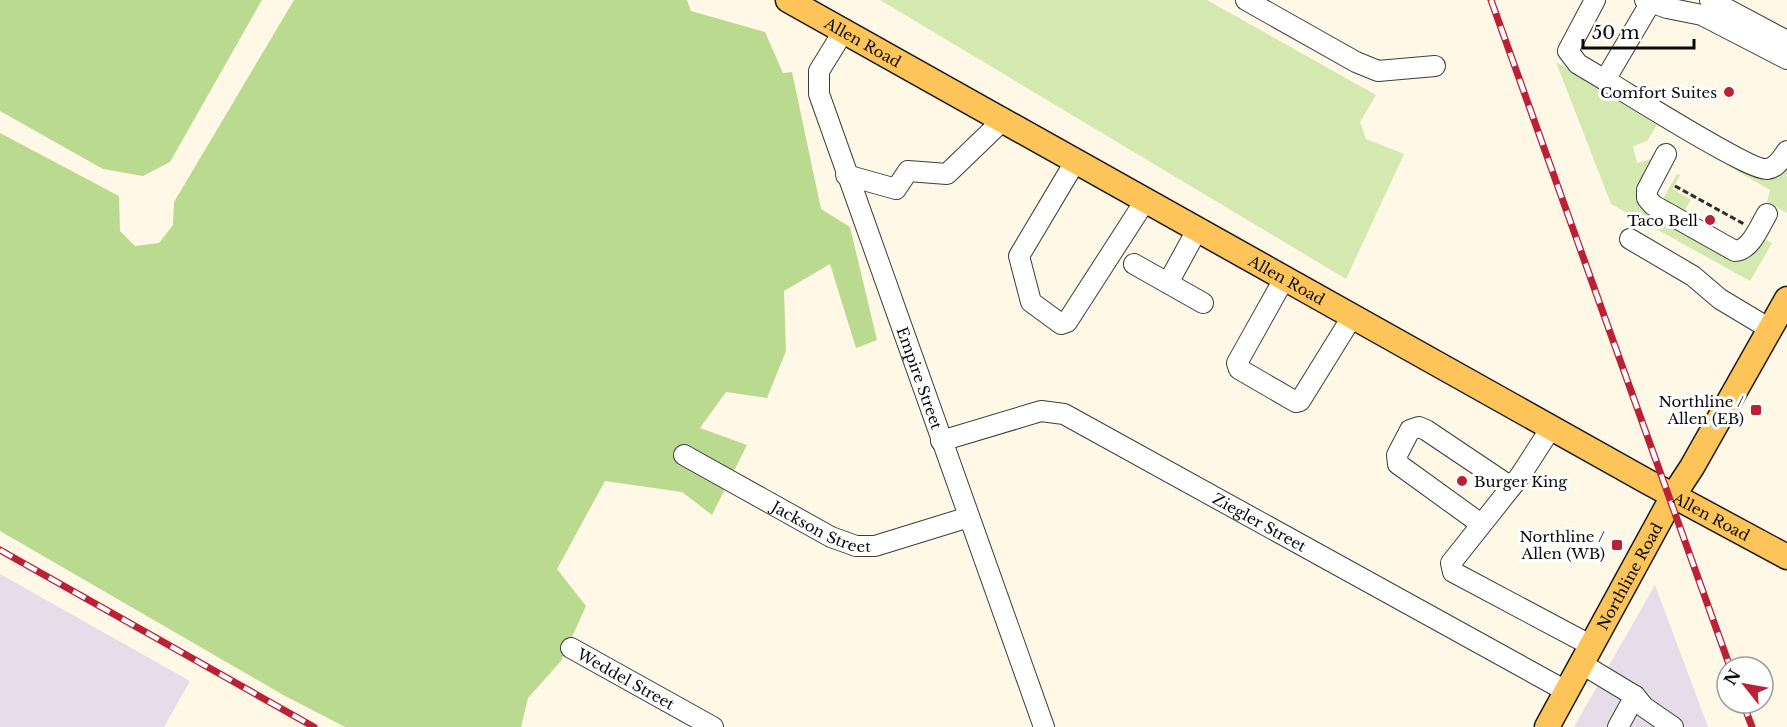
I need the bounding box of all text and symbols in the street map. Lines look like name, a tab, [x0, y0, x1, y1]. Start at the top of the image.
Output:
scale bar	[1583, 12, 1694, 50]
street label: Allen Road	[821, 13, 905, 71]
text: 50 m	[1592, 22, 1640, 44]
place label: Comfort Suites	[1600, 83, 1717, 102]
marker: Comfort Suites	[1722, 85, 1736, 99]
place label: Taco Bell	[1627, 211, 1698, 230]
marker: Taco Bell	[1703, 213, 1717, 227]
street label: Allen Road	[1245, 250, 1329, 309]
street label: Empire Street	[893, 324, 947, 432]
place label: Northline / Allen (EB)	[1658, 392, 1744, 428]
marker: Northline / Allen (EB)	[1749, 403, 1763, 417]
place label: Burger King	[1474, 472, 1568, 491]
marker: Burger King	[1455, 474, 1469, 488]
street label: Allen Road	[1669, 487, 1753, 545]
street label: Ziegler Street	[1209, 488, 1310, 556]
street label: Jackson Street	[767, 496, 871, 556]
street label: Northline Road	[1592, 519, 1666, 633]
place label: Northline / Allen (WB)	[1519, 527, 1605, 563]
marker: Northline / Allen (WB)	[1610, 538, 1624, 552]
street label: Weddel Street	[573, 643, 678, 713]
north arrow	[1715, 655, 1775, 715]
text: N	[1720, 666, 1745, 689]

